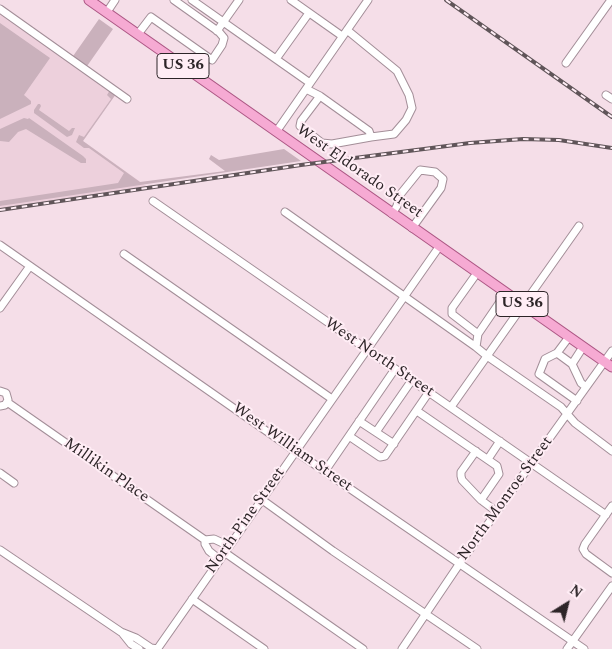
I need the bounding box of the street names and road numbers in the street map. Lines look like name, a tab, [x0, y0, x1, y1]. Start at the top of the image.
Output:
road number: US 36	[157, 54, 209, 78]
street label: West Eldorado Street	[292, 121, 426, 223]
road number: US 36	[496, 292, 548, 316]
street label: West North Street	[320, 314, 438, 402]
street label: West William Street	[228, 399, 356, 497]
street label: North Monroe Street	[454, 433, 558, 565]
street label: Millikin Place	[60, 435, 152, 507]
street label: North Pine Street	[202, 464, 290, 578]

